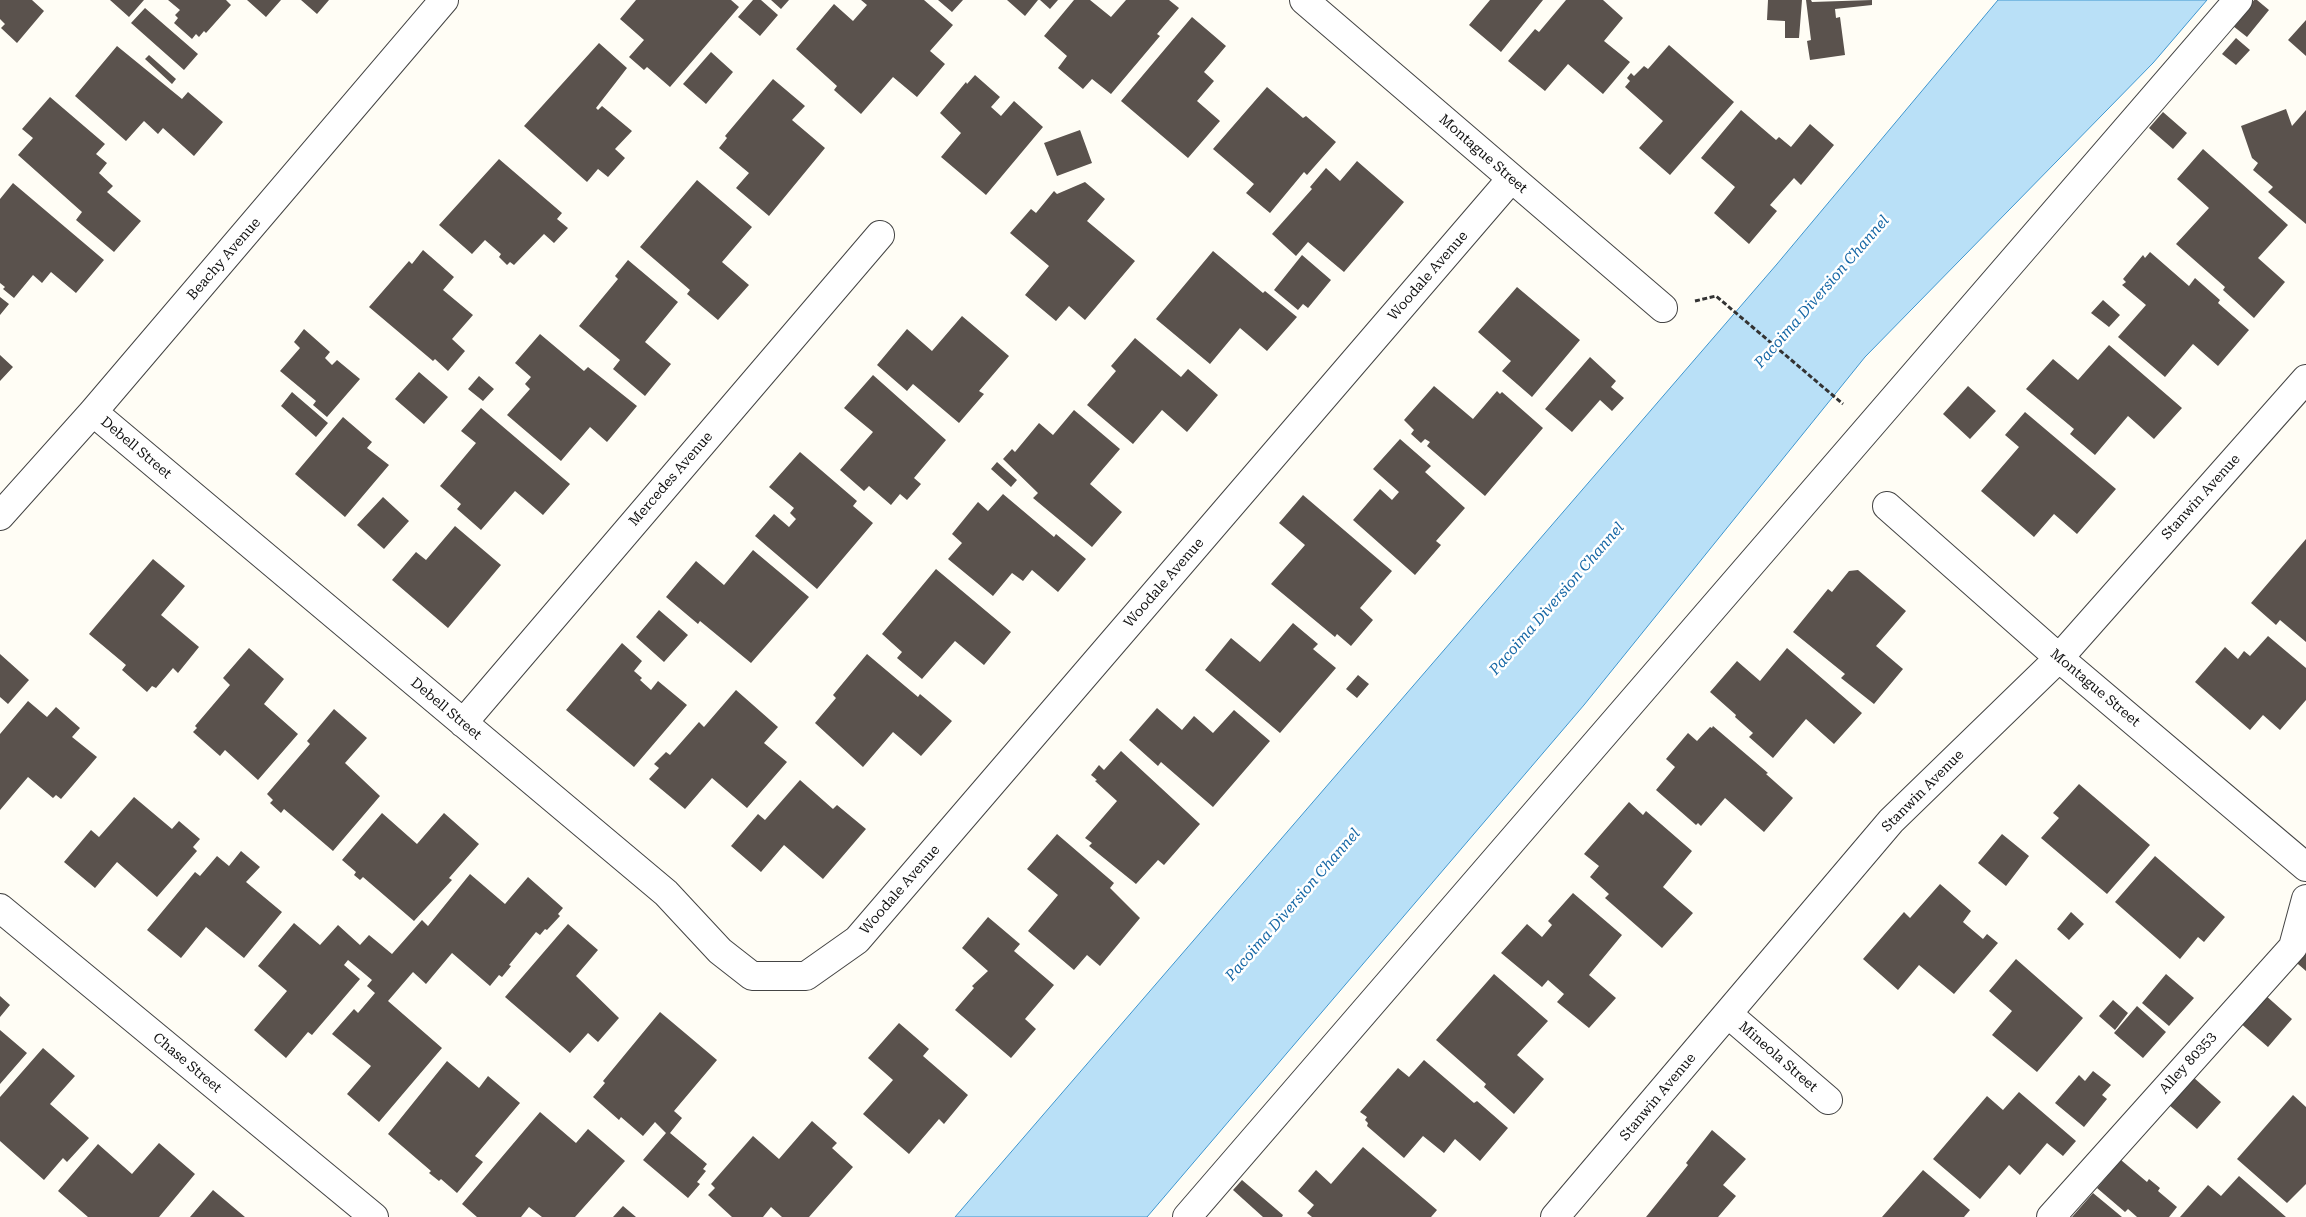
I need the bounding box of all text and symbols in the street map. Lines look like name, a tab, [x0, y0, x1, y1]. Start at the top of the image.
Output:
street label: Montague Street	[1435, 111, 1531, 197]
water label: Pacoima Diversion Channel	[1751, 212, 1893, 372]
street label: Beachy Avenue	[184, 215, 264, 303]
street label: Woodale Avenue	[1385, 228, 1471, 324]
street label: Debell Street	[97, 413, 175, 483]
street label: Mercedes Avenue	[626, 429, 716, 529]
street label: Stanwin Avenue	[2158, 451, 2244, 543]
water label: Pacoima Diversion Channel	[1486, 519, 1628, 679]
street label: Woodale Avenue	[1121, 535, 1207, 631]
street label: Montague Street	[2047, 646, 2143, 730]
street label: Debell Street	[407, 674, 485, 744]
street label: Stanwin Avenue	[1878, 746, 1968, 836]
water label: Pacoima Diversion Channel	[1222, 825, 1364, 985]
street label: Woodale Avenue	[857, 842, 943, 938]
street label: Mineola Street	[1735, 1018, 1821, 1096]
street label: Chase Street	[149, 1029, 225, 1097]
street label: Alley 80353	[2156, 1029, 2220, 1097]
street label: Stanwin Avenue	[1617, 1050, 1699, 1144]

